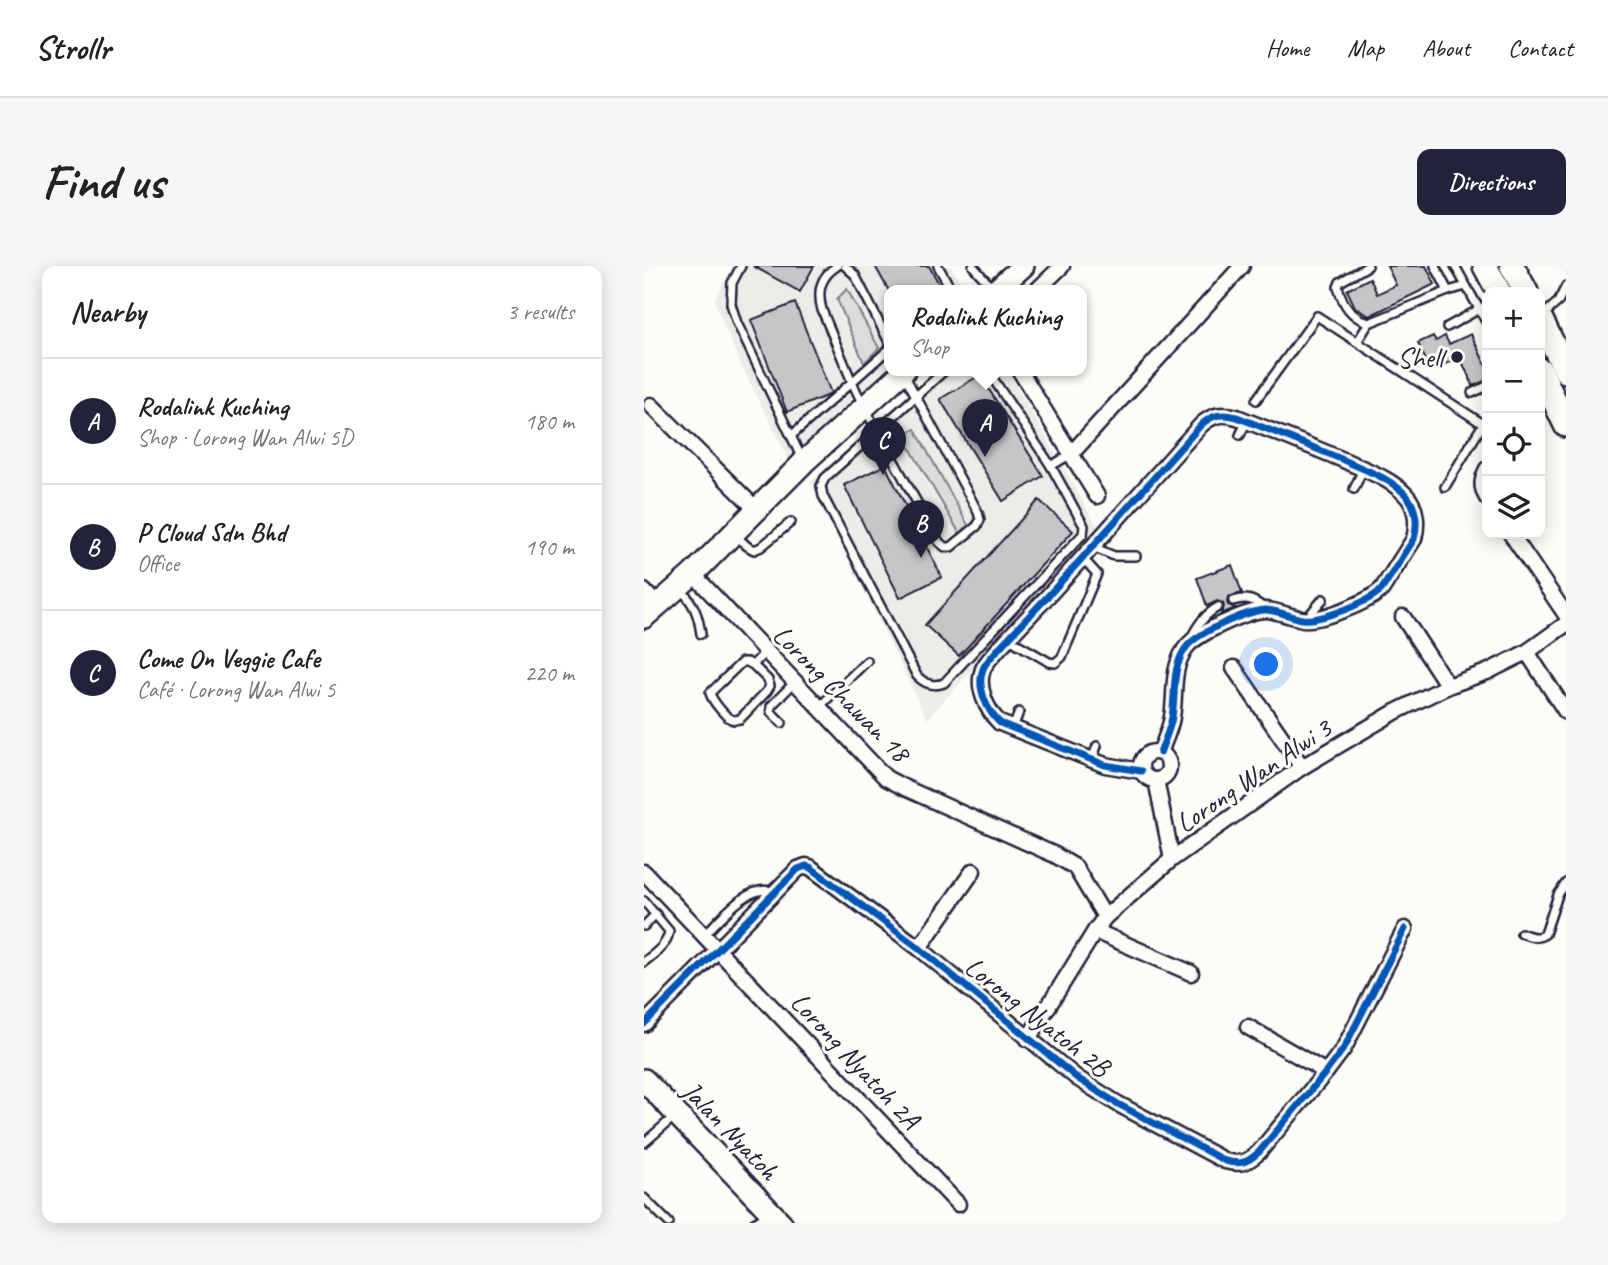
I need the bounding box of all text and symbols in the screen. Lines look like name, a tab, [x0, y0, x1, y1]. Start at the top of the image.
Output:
text: Strollr	[35, 27, 110, 69]
text: Home	[1266, 33, 1309, 63]
text: Map	[1347, 33, 1384, 63]
text: About	[1422, 33, 1470, 63]
text: Contact	[1508, 33, 1573, 63]
button: Directions	[1417, 149, 1566, 215]
text: Find us	[42, 151, 164, 213]
popup	[884, 285, 1087, 376]
map controls	[1482, 287, 1545, 539]
button: +	[1482, 287, 1545, 350]
text: Nearby	[70, 293, 146, 331]
text: 3 results	[507, 297, 574, 326]
text: Rodalink Kuching	[910, 300, 1061, 333]
text: Shop	[910, 333, 949, 362]
place label: Shell	[1397, 340, 1448, 375]
marker: Shell	[1449, 349, 1465, 365]
button: −	[1482, 350, 1545, 413]
text: Rodalink Kuching	[137, 390, 288, 423]
pin: A	[962, 399, 1008, 457]
text: A	[87, 407, 99, 436]
text: 180 m	[525, 407, 574, 436]
button: locate	[1482, 413, 1545, 476]
pin: C	[860, 417, 906, 475]
text: Shop · Lorong Wan Alwi 5D	[137, 423, 353, 452]
button: layers	[1482, 476, 1545, 539]
pin: B	[898, 500, 944, 558]
text: P Cloud Sdn Bhd	[137, 516, 286, 549]
text: B	[87, 533, 99, 562]
text: 190 m	[525, 533, 574, 562]
text: Office	[137, 549, 179, 578]
street label: Lorong Chawan 18	[766, 617, 919, 771]
text: Come On Veggie Cafe	[137, 642, 320, 675]
your location	[1249, 647, 1283, 681]
text: C	[88, 659, 98, 688]
text: 220 m	[525, 659, 574, 688]
text: Café · Lorong Wan Alwi 5	[137, 675, 335, 704]
street label: Lorong Wan Alwi 3	[1169, 709, 1340, 840]
street label: Lorong Nyatoh 2B	[958, 949, 1119, 1086]
street label: Lorong Nyatoh 2A	[783, 985, 929, 1137]
street label: Jalan Nyatoh	[673, 1072, 787, 1188]

